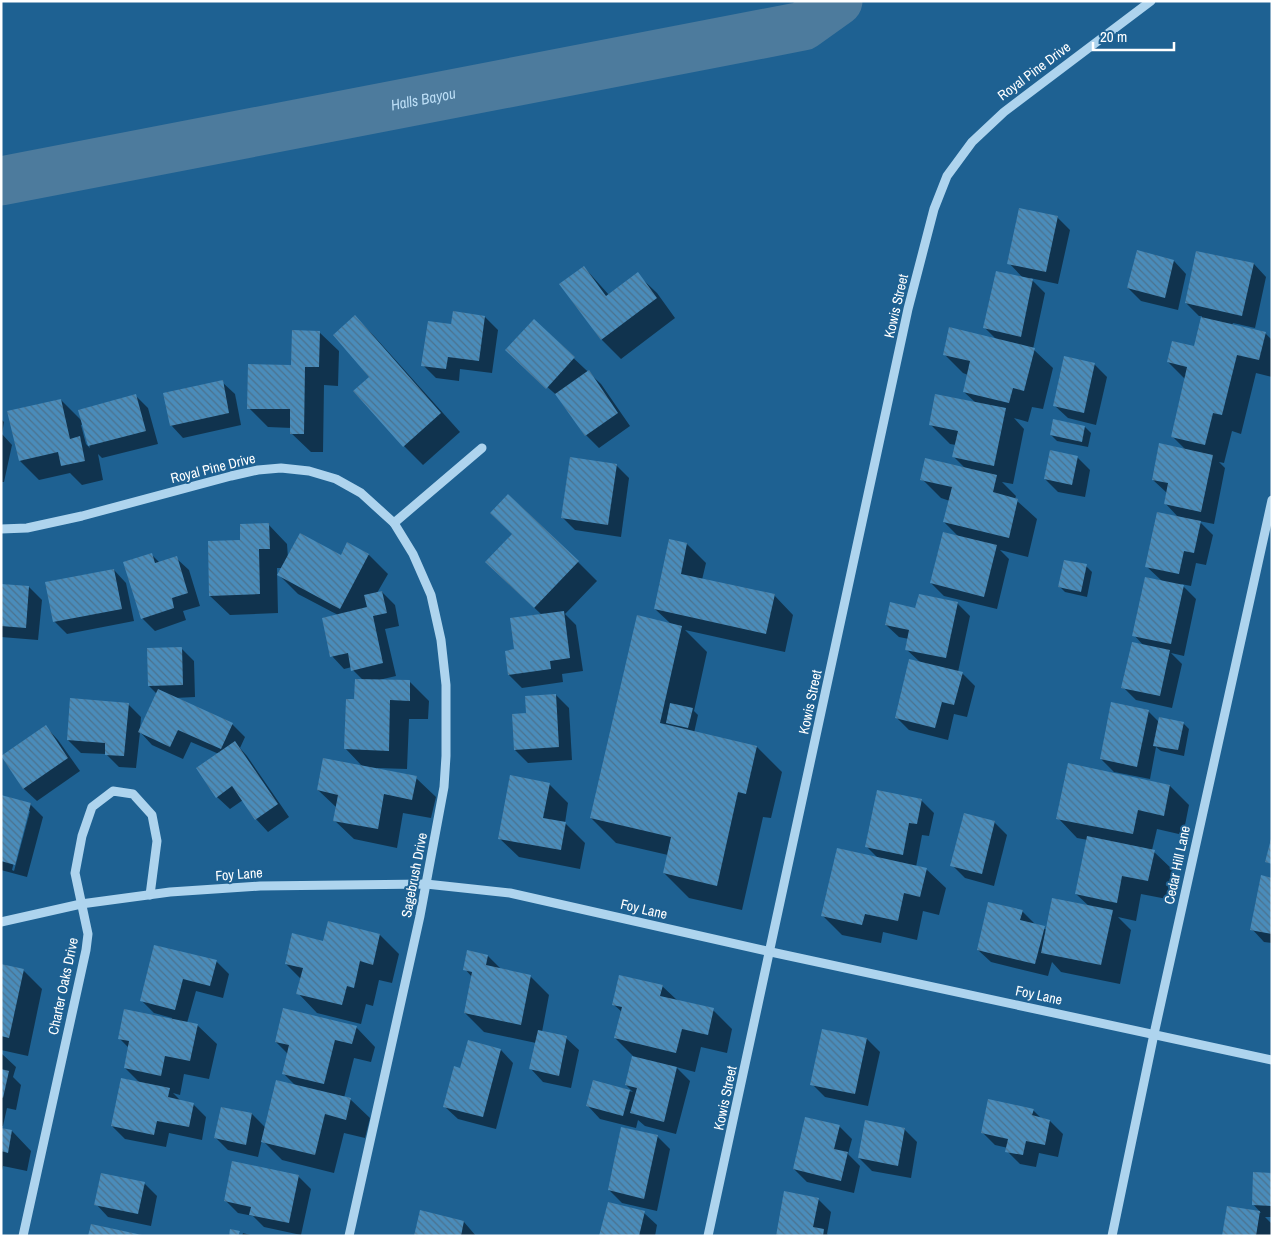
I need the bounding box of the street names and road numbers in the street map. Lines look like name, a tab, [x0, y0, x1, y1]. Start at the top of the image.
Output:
street label: Royal Pine Drive	[994, 38, 1074, 104]
street label: Kowis Street	[880, 272, 912, 340]
street label: Royal Pine Drive	[169, 449, 257, 487]
street label: Kowis Street	[794, 668, 826, 736]
street label: Cedar Hill Lane	[1160, 824, 1194, 906]
street label: Sagebrush Drive	[397, 831, 431, 919]
street label: Foy Lane	[215, 863, 263, 885]
street label: Foy Lane	[619, 895, 669, 923]
street label: Charter Oaks Drive	[44, 936, 82, 1036]
street label: Foy Lane	[1014, 981, 1064, 1009]
street label: Kowis Street	[709, 1064, 741, 1132]

